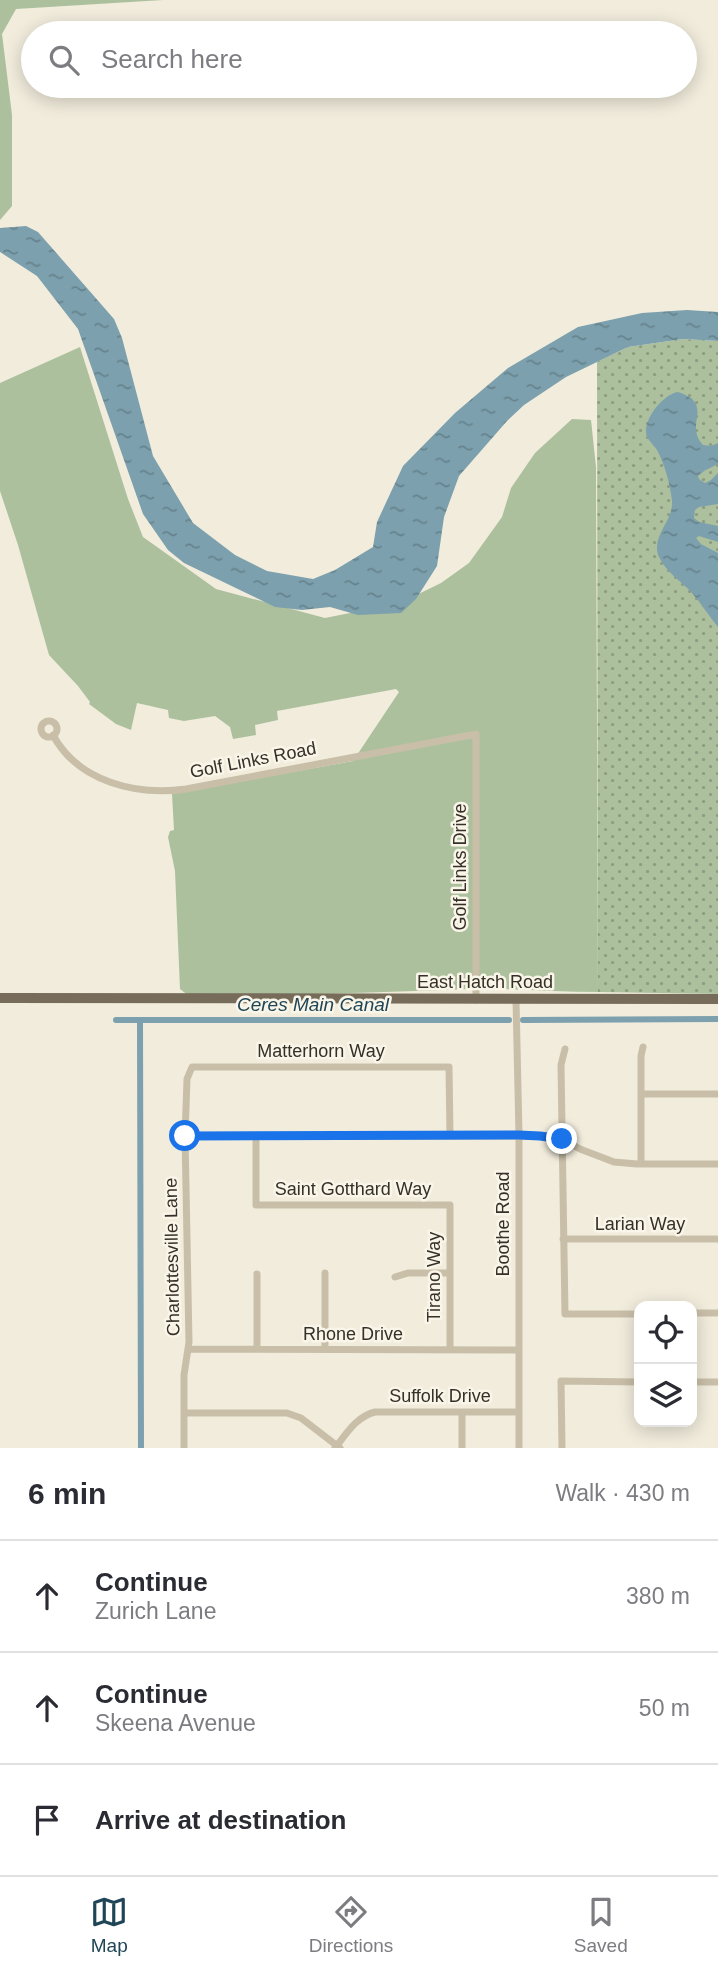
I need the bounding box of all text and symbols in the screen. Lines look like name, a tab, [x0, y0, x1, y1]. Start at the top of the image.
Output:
search box	[21, 21, 697, 98]
icon: search	[45, 41, 83, 79]
text: Search here	[101, 44, 243, 74]
street label: Golf Links Road	[188, 738, 318, 782]
street label: Golf Links Drive	[450, 803, 470, 931]
street label: East Hatch Road	[417, 972, 553, 992]
water label: Ceres Main Canal	[237, 994, 390, 1015]
street label: Matterhorn Way	[257, 1041, 385, 1061]
route start	[169, 1120, 200, 1151]
route end	[546, 1123, 577, 1154]
street label: Boothe Road	[493, 1171, 513, 1277]
street label: Charlottesville Lane	[161, 1178, 183, 1336]
street label: Saint Gotthard Way	[275, 1179, 431, 1199]
street label: Larian Way	[595, 1214, 685, 1234]
street label: Tirano Way	[424, 1232, 444, 1322]
map controls	[634, 1301, 697, 1427]
button: locate	[634, 1301, 697, 1364]
street label: Rhone Drive	[303, 1324, 403, 1344]
button: layers	[634, 1364, 697, 1427]
street label: Suffolk Drive	[389, 1386, 491, 1406]
text: 6 min	[28, 1477, 106, 1510]
text: Walk · 430 m	[555, 1480, 690, 1506]
text: Continue	[95, 1567, 208, 1597]
icon: ahead	[28, 1577, 66, 1615]
text: 380 m	[626, 1583, 690, 1609]
text: Zurich Lane	[95, 1598, 216, 1624]
text: Continue	[95, 1679, 208, 1709]
icon: ahead	[28, 1689, 66, 1727]
text: 50 m	[639, 1695, 690, 1721]
text: Skeena Avenue	[95, 1710, 256, 1736]
icon: arrive	[28, 1801, 66, 1839]
text: Arrive at destination	[95, 1805, 346, 1835]
tab: Map	[90, 1893, 128, 1957]
tab: Directions	[309, 1893, 393, 1957]
tab: Saved	[574, 1893, 628, 1957]

